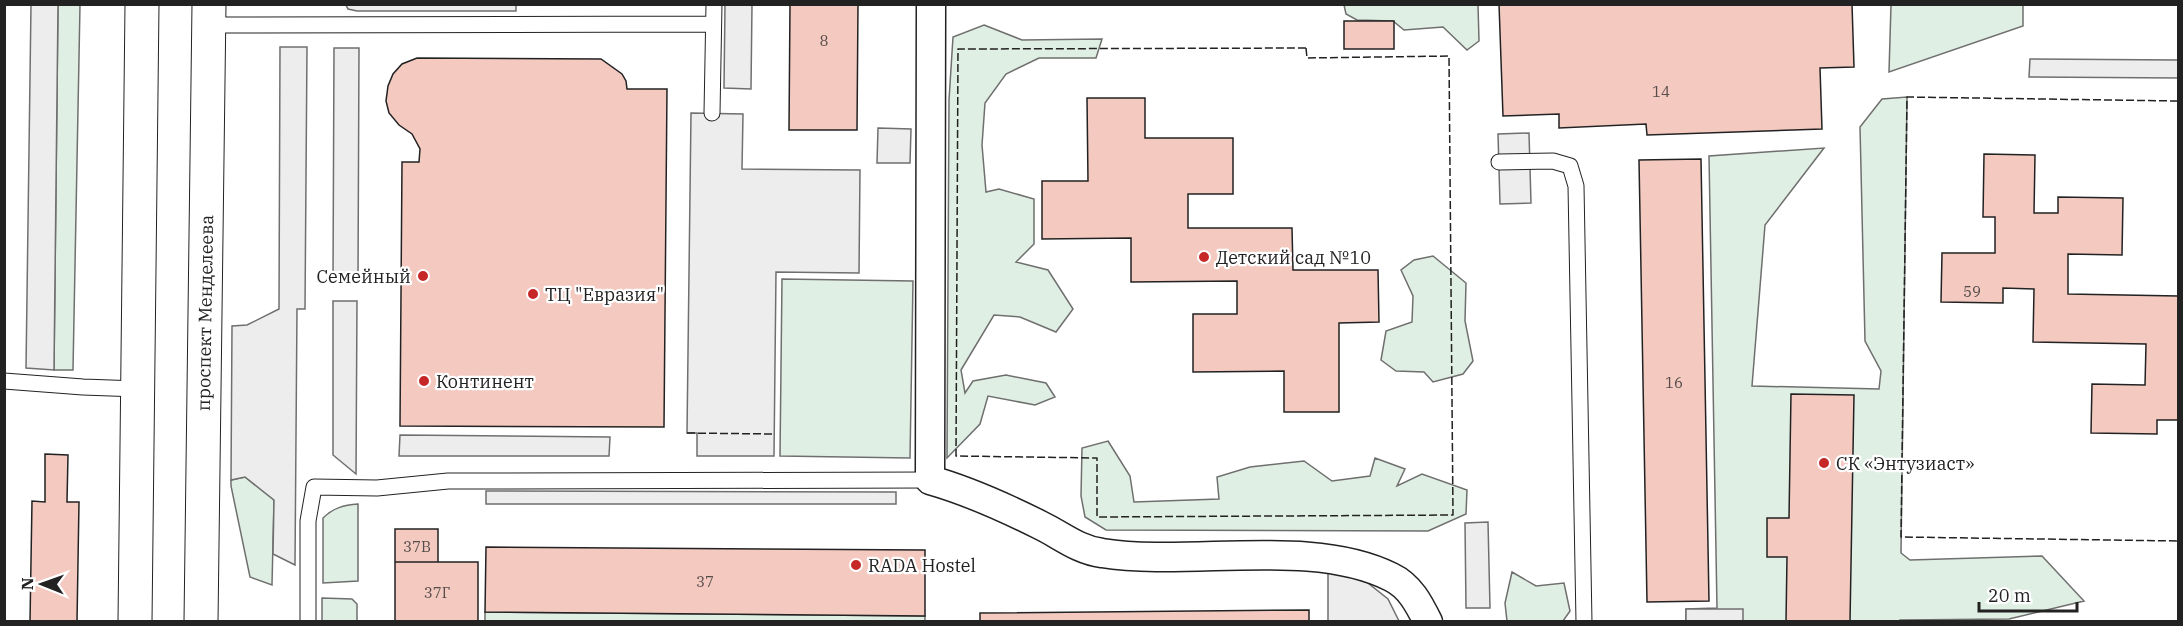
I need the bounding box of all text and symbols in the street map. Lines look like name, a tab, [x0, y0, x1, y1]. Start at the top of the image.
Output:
house number: 8	[819, 31, 829, 50]
house number: 14	[1652, 82, 1670, 101]
street label: проспект Менделеева	[192, 215, 218, 411]
place label: Детский сад №10	[1216, 246, 1371, 269]
marker: Детский сад №10	[1197, 250, 1211, 264]
place label: Семейный	[317, 265, 411, 288]
marker: Семейный	[416, 269, 430, 283]
house number: 59	[1963, 282, 1981, 301]
place label: ТЦ "Евразия"	[545, 283, 664, 306]
marker: ТЦ "Евразия"	[526, 287, 540, 301]
place label: Континент	[436, 370, 534, 393]
house number: 16	[1665, 373, 1683, 392]
marker: Континент	[417, 374, 431, 388]
place label: СК «Энтузиаст»	[1836, 452, 1975, 475]
marker: СК «Энтузиаст»	[1817, 456, 1831, 470]
house number: 37В	[403, 537, 431, 556]
north arrow	[12, 554, 72, 614]
place label: RADA Hostel	[868, 554, 976, 577]
marker: RADA Hostel	[849, 558, 863, 572]
house number: 37	[696, 572, 714, 591]
scale bar	[1979, 575, 2076, 613]
text: N	[17, 577, 37, 590]
house number: 37Г	[424, 583, 450, 602]
text: 20 m	[1988, 584, 2031, 607]

